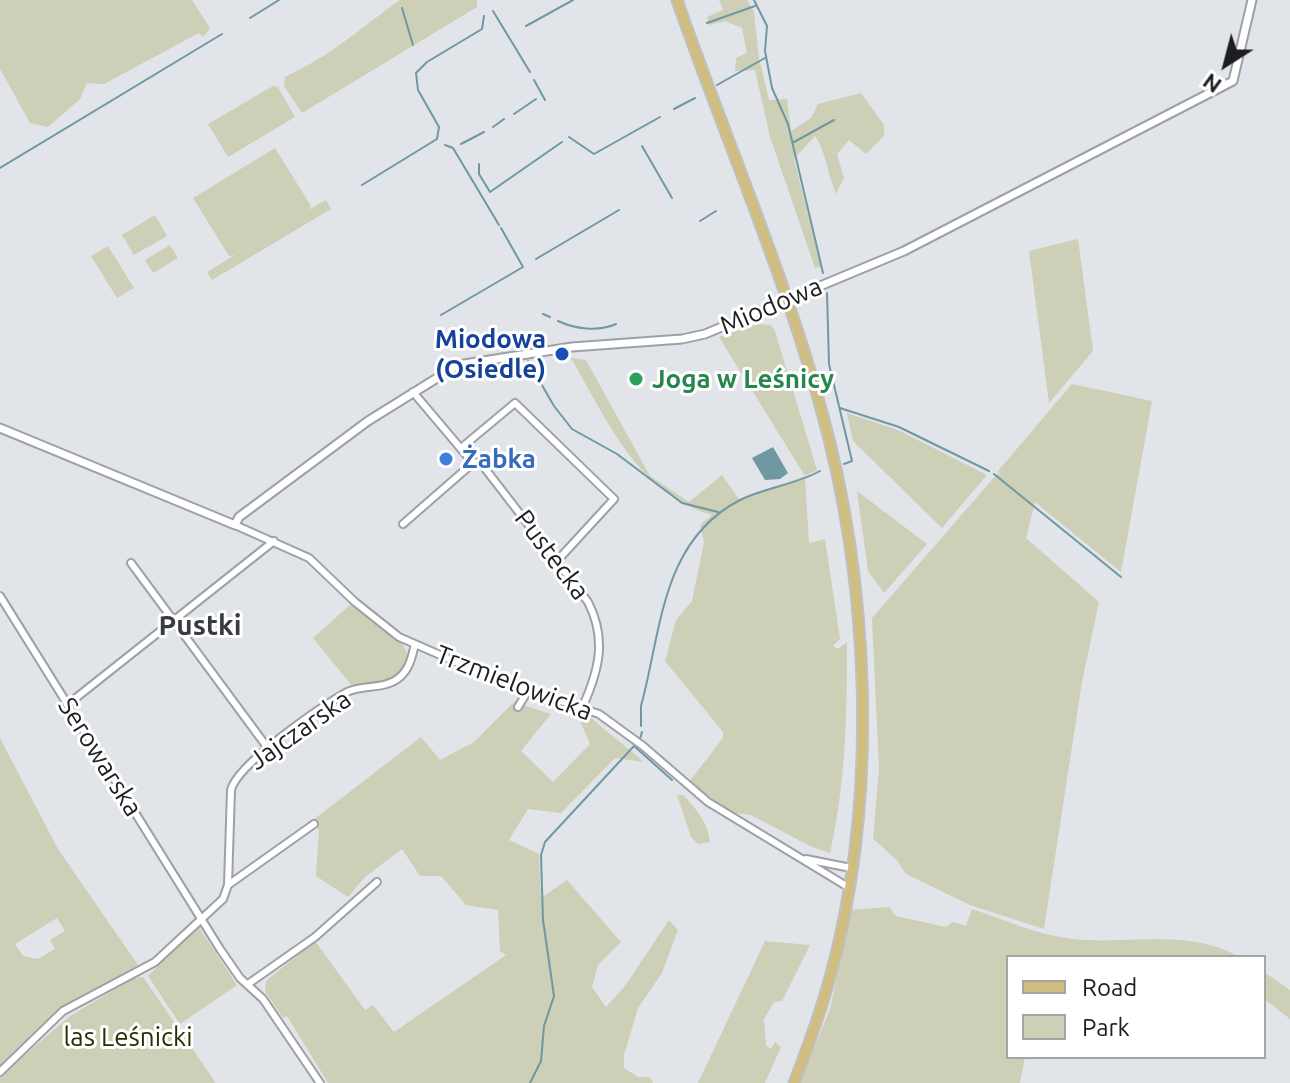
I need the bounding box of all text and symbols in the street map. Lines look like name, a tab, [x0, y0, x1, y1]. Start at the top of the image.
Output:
north arrow	[1186, 24, 1266, 104]
text: N	[1198, 69, 1226, 99]
street label: Miodowa	[715, 271, 827, 341]
place label: Miodowa (Osiedle)	[435, 323, 546, 384]
marker: Miodowa (Osiedle)	[553, 345, 571, 363]
place label: Joga w Leśnicy	[652, 363, 834, 395]
marker: Joga w Leśnicy	[627, 370, 645, 388]
place label: Żabka	[462, 443, 536, 475]
marker: Żabka	[437, 450, 455, 468]
street label: Pustecka	[508, 504, 596, 606]
district label: Pustki	[159, 609, 241, 643]
street label: Trzmielowicka	[431, 639, 597, 727]
street label: Jajczarska	[243, 684, 357, 776]
street label: Serowarska	[51, 692, 149, 822]
legend	[1006, 955, 1266, 1059]
text: Road	[1082, 974, 1137, 1001]
text: Park	[1082, 1014, 1130, 1041]
park label: las Leśnicki	[63, 1021, 193, 1053]

